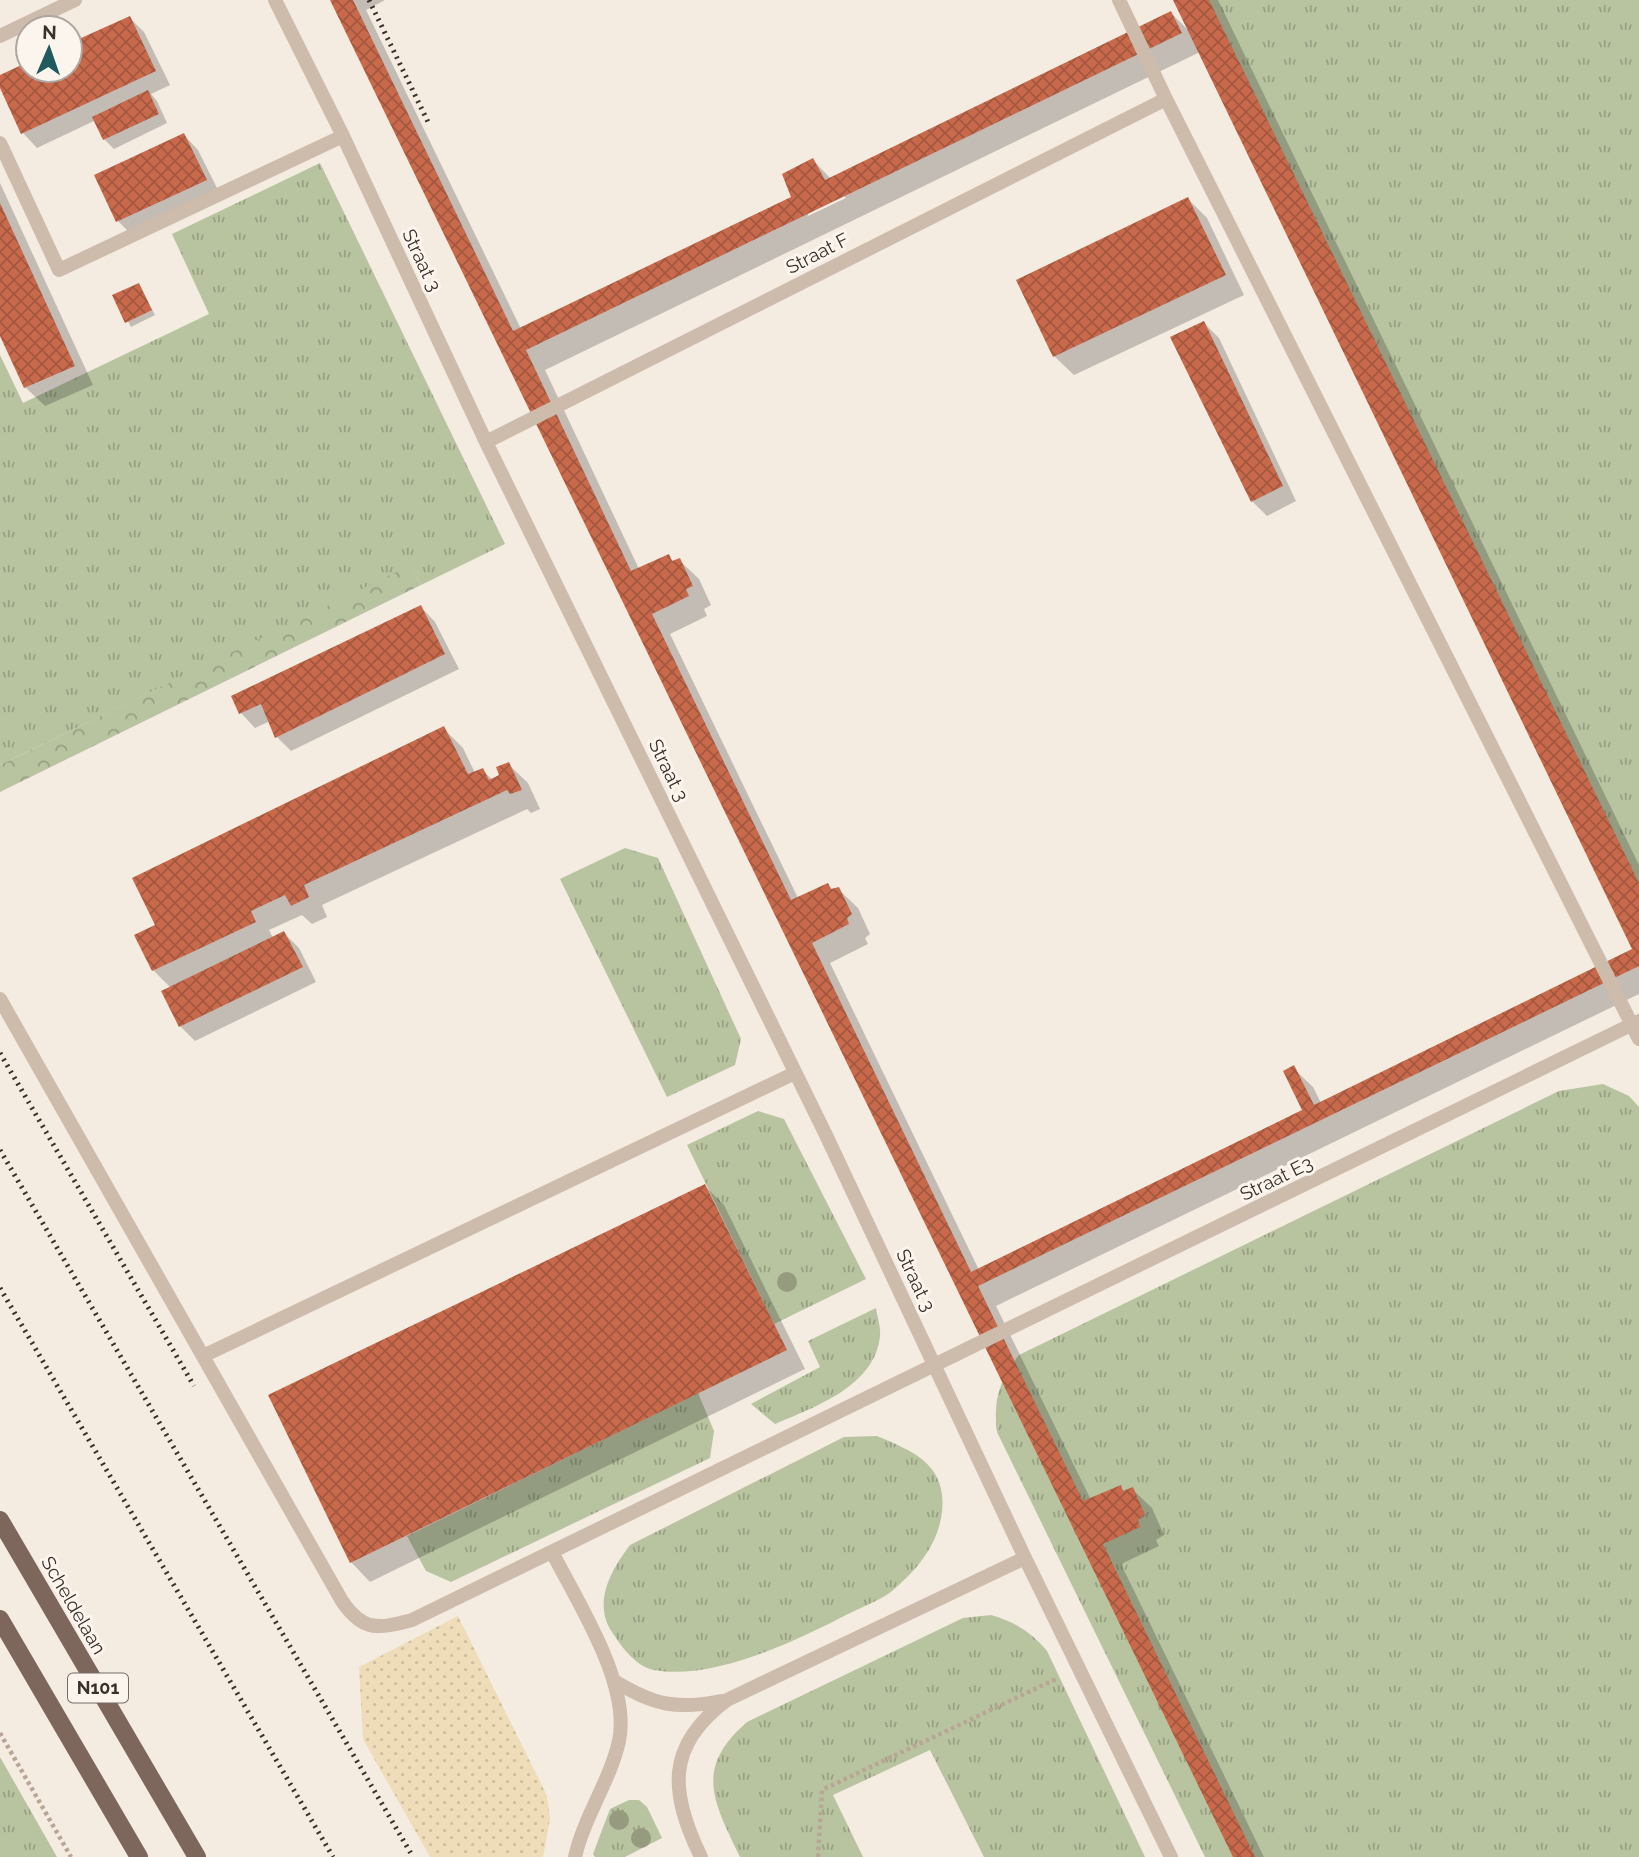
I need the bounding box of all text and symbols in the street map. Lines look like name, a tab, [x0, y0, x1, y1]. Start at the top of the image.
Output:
north arrow	[14, 14, 84, 84]
text: N	[42, 21, 57, 43]
street label: Straat 3	[398, 225, 446, 295]
street label: Straat F	[782, 228, 852, 278]
street label: Straat 3	[645, 735, 693, 805]
street label: Straat E3	[1236, 1151, 1316, 1205]
street label: Straat 3	[892, 1245, 940, 1315]
street label: Scheldelaan	[37, 1552, 111, 1658]
road number: N101	[68, 1674, 128, 1702]

